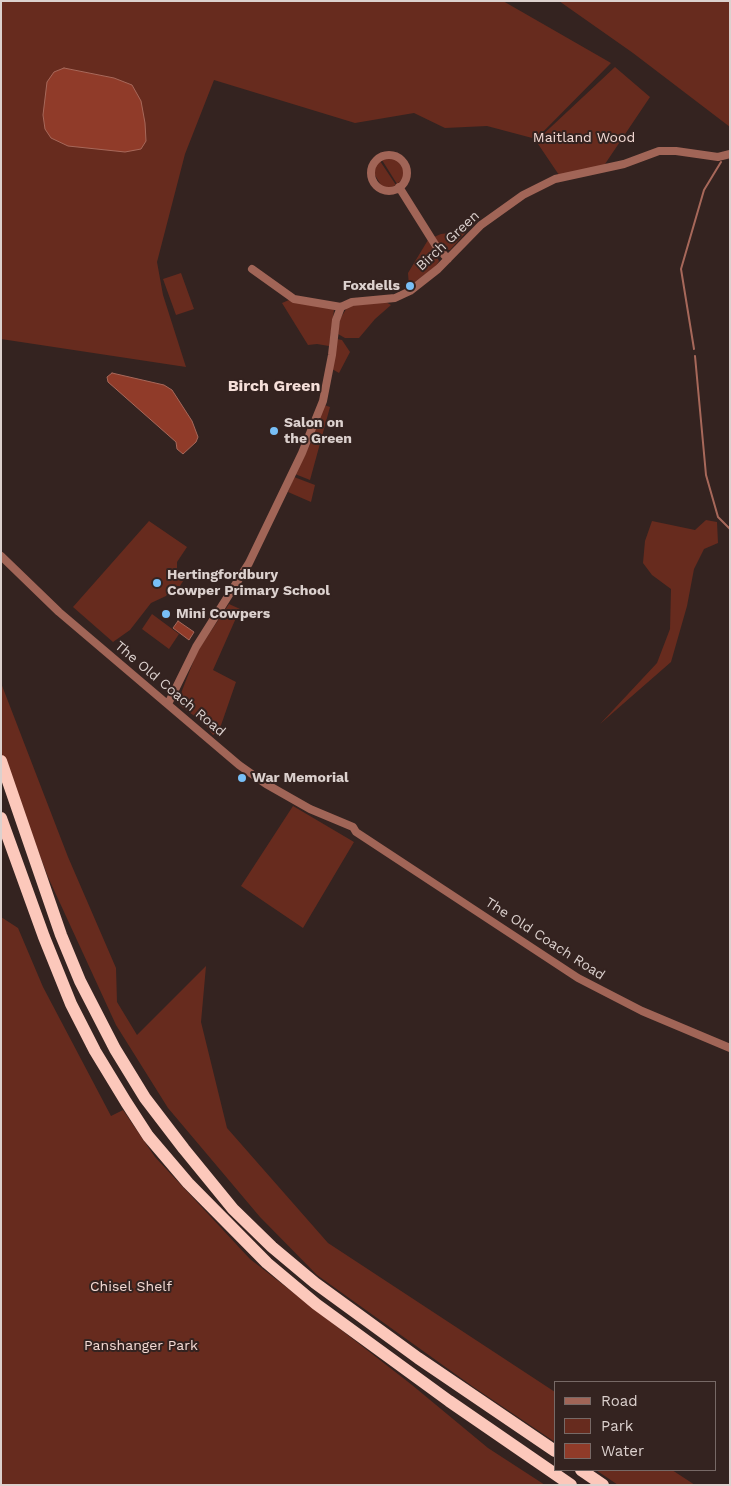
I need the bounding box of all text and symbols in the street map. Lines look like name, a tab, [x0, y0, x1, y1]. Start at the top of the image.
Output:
park label: Maitland Wood	[533, 130, 635, 146]
street label: Birch Green	[413, 208, 483, 274]
place label: Foxdells	[343, 278, 400, 294]
marker: Foxdells	[404, 280, 416, 292]
district label: Birch Green	[228, 376, 320, 396]
place label: Salon on the Green	[284, 415, 352, 448]
marker: Salon on the Green	[268, 425, 280, 437]
place label: Hertingfordbury Cowper Primary School	[167, 567, 330, 600]
marker: Hertingfordbury Cowper Primary School	[151, 577, 163, 589]
place label: Mini Cowpers	[176, 606, 270, 622]
marker: Mini Cowpers	[160, 608, 172, 620]
street label: The Old Coach Road	[111, 638, 229, 740]
place label: War Memorial	[252, 770, 349, 786]
marker: War Memorial	[236, 772, 248, 784]
street label: The Old Coach Road	[482, 894, 608, 984]
park label: Chisel Shelf	[90, 1279, 172, 1295]
park label: Panshanger Park	[84, 1338, 198, 1354]
legend	[554, 1381, 716, 1471]
text: Road	[601, 1392, 638, 1410]
text: Park	[601, 1417, 633, 1435]
text: Water	[601, 1442, 644, 1460]

